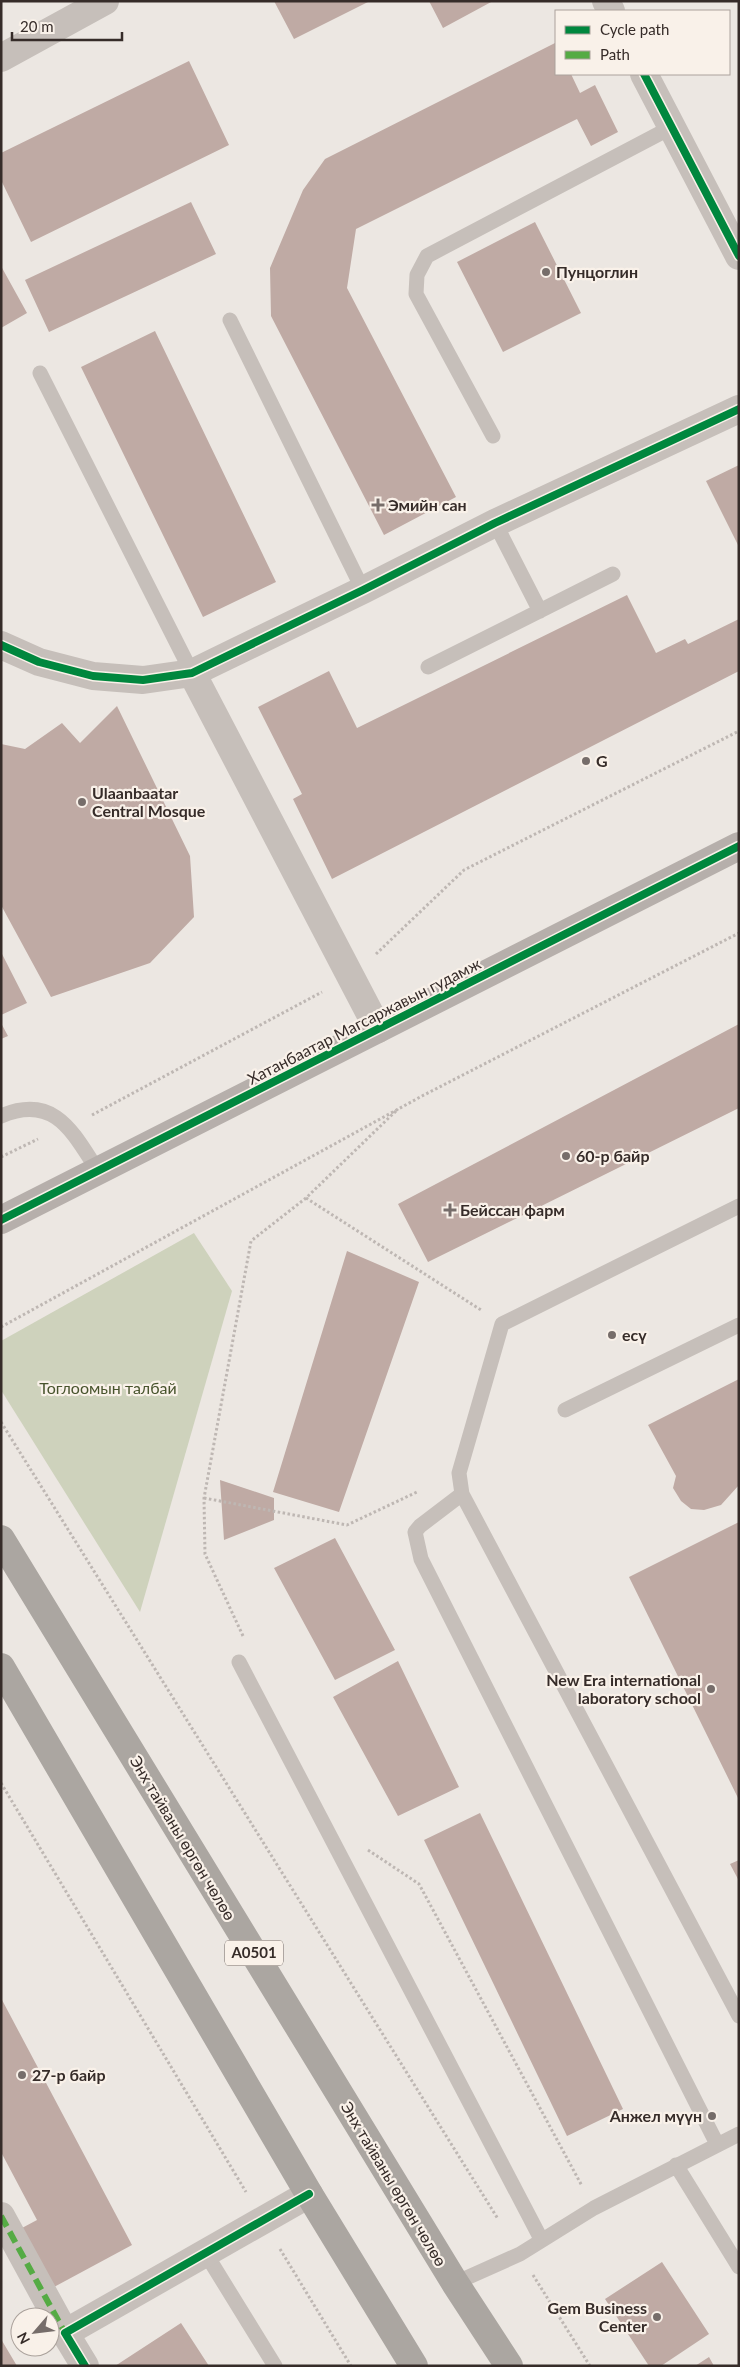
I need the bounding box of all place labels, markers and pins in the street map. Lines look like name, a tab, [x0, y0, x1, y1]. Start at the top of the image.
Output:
place label: Пунцоглин	[556, 262, 638, 281]
marker: Пунцоглин	[540, 266, 552, 278]
place label: Эмийн сан	[388, 495, 467, 514]
marker: Эмийн сан	[372, 499, 384, 511]
place label: G	[596, 751, 608, 770]
marker: G	[580, 755, 592, 767]
place label: Ulaanbaatar Central Mosque	[92, 783, 206, 820]
marker: Ulaanbaatar Central Mosque	[76, 796, 88, 808]
place label: 60-р байр	[576, 1146, 649, 1165]
marker: 60-р байр	[560, 1150, 572, 1162]
place label: Бейссан фарм	[460, 1200, 565, 1219]
marker: Бейссан фарм	[444, 1204, 456, 1216]
place label: есү	[622, 1325, 647, 1344]
marker: есү	[606, 1329, 618, 1341]
place label: New Era international laboratory school	[546, 1670, 701, 1707]
marker: New Era international laboratory school	[705, 1683, 717, 1695]
place label: 27-р байр	[32, 2065, 105, 2084]
marker: 27-р байр	[16, 2069, 28, 2081]
place label: Анжел мүүн	[609, 2106, 702, 2125]
marker: Анжел мүүн	[706, 2110, 718, 2122]
place label: Gem Business Center	[548, 2298, 647, 2335]
marker: Gem Business Center	[651, 2311, 663, 2323]

